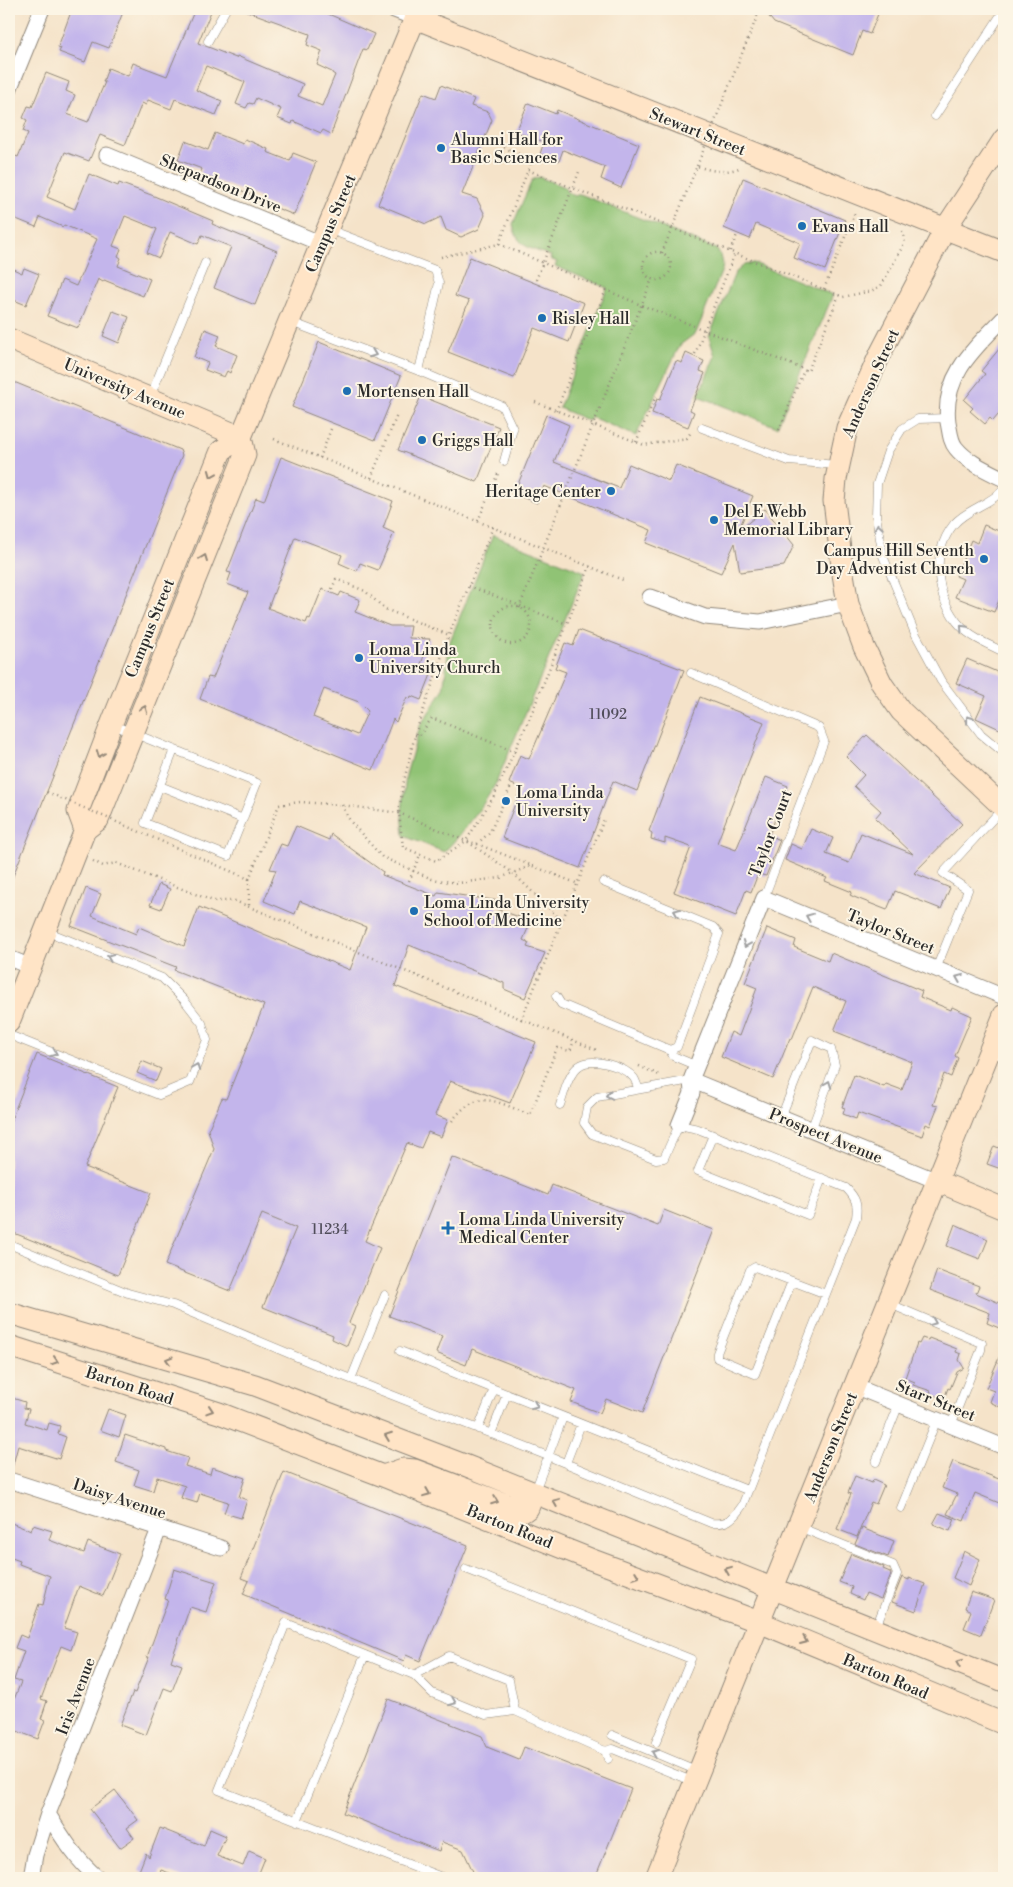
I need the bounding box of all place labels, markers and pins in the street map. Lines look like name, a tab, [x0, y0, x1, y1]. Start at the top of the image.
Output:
place label: Alumni Hall for Basic Sciences	[450, 130, 563, 168]
marker: Alumni Hall for Basic Sciences	[435, 142, 447, 154]
place label: Evans Hall	[812, 217, 889, 237]
marker: Evans Hall	[796, 220, 808, 232]
place label: Risley Hall	[552, 309, 630, 329]
marker: Risley Hall	[536, 312, 548, 324]
place label: Mortensen Hall	[357, 382, 469, 402]
marker: Mortensen Hall	[341, 385, 353, 397]
place label: Griggs Hall	[432, 431, 514, 451]
marker: Griggs Hall	[416, 434, 428, 446]
place label: Heritage Center	[485, 482, 601, 502]
marker: Heritage Center	[605, 485, 617, 497]
place label: Del E Webb Memorial Library	[724, 502, 853, 540]
marker: Del E Webb Memorial Library	[708, 514, 720, 526]
place label: Campus Hill Seventh Day Adventist Church	[816, 541, 974, 579]
marker: Campus Hill Seventh Day Adventist Church	[978, 553, 990, 565]
place label: Loma Linda University Church	[369, 640, 501, 678]
marker: Loma Linda University Church	[353, 652, 365, 664]
place label: Loma Linda University	[516, 783, 604, 821]
marker: Loma Linda University	[500, 795, 512, 807]
place label: Loma Linda University School of Medicine	[424, 893, 590, 931]
marker: Loma Linda University School of Medicine	[408, 905, 420, 917]
place label: Loma Linda University Medical Center	[459, 1210, 625, 1248]
marker: Loma Linda University Medical Center	[441, 1221, 455, 1235]

